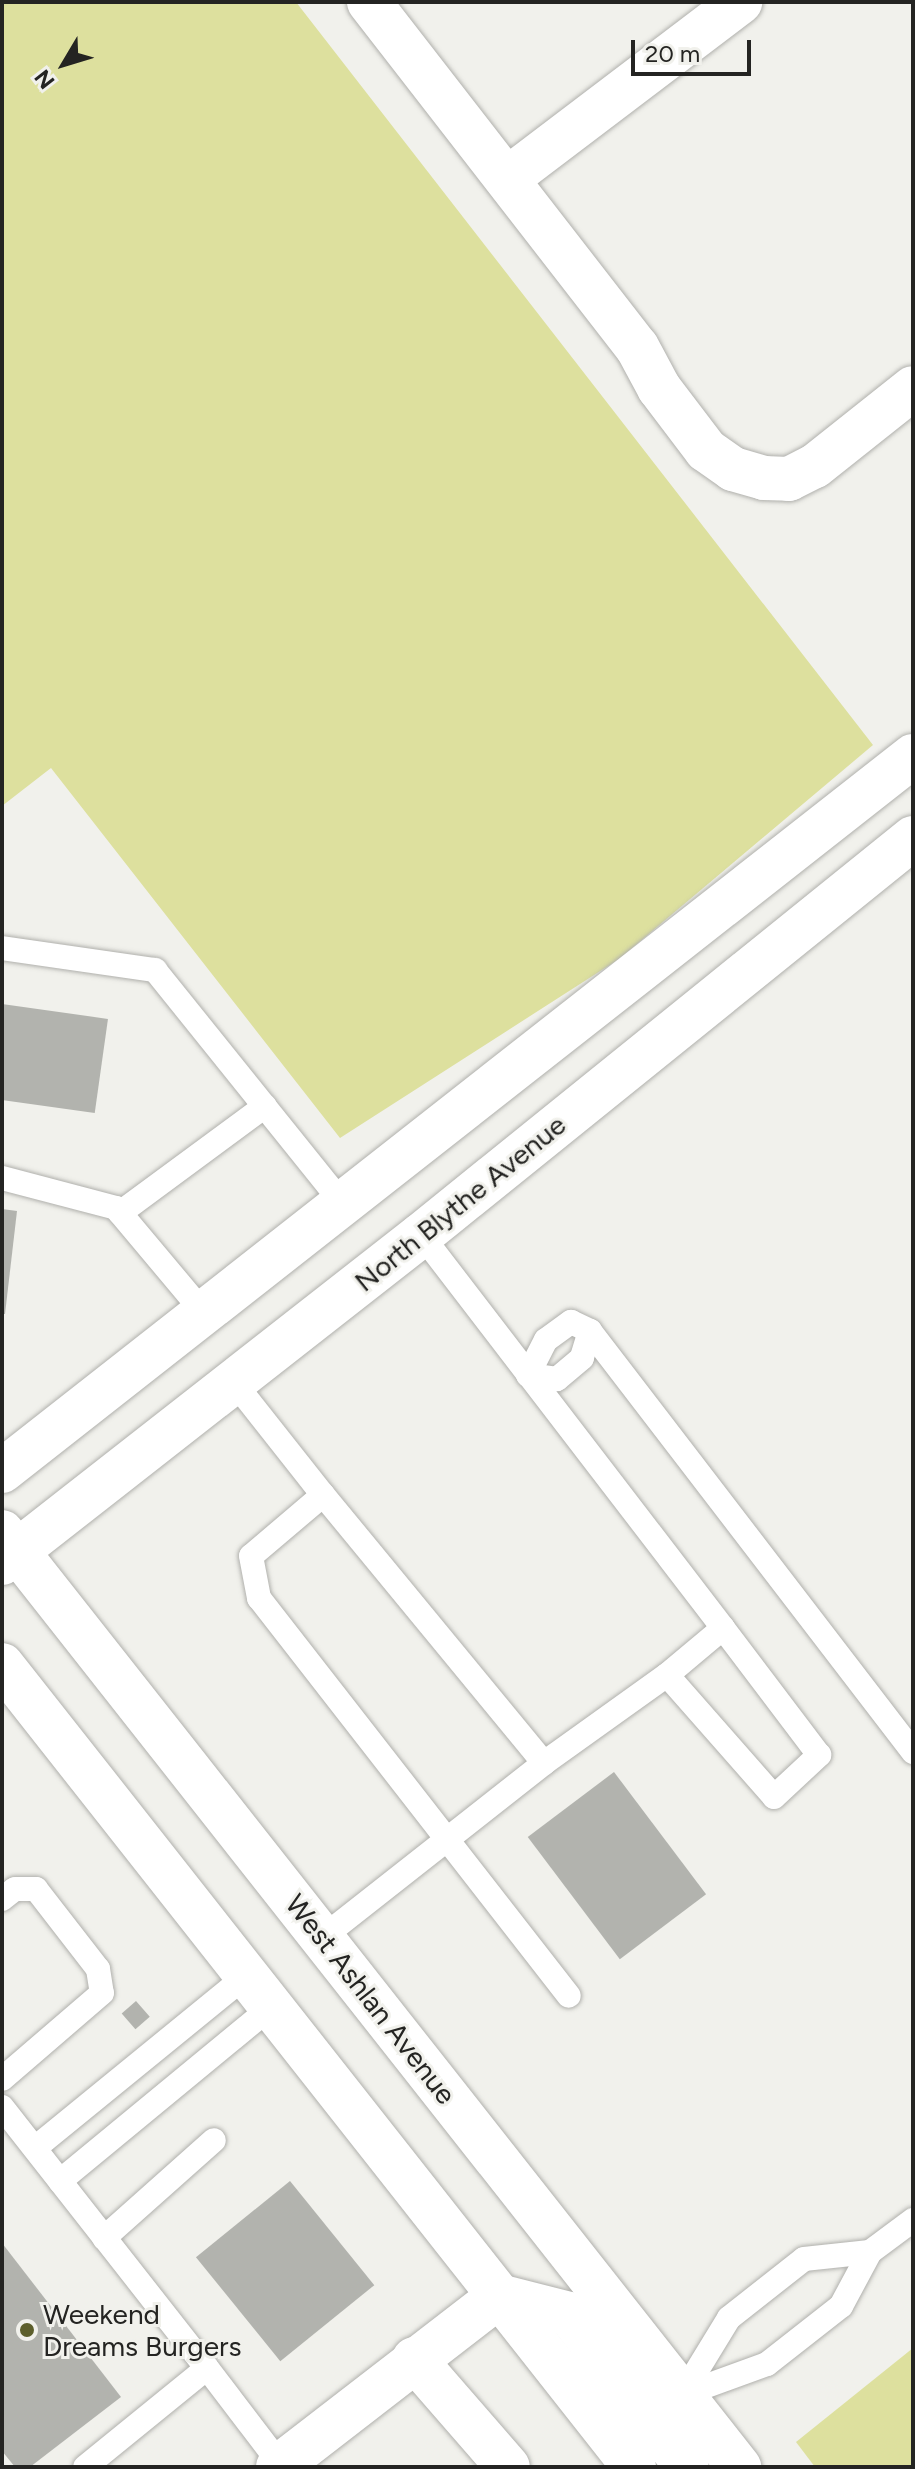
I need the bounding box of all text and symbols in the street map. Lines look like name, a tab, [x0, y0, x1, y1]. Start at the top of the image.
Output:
north arrow	[24, 24, 104, 104]
scale bar	[635, 24, 755, 74]
text: 20 m	[645, 39, 700, 68]
text: N	[29, 64, 61, 94]
street label: North Blythe Avenue	[348, 1108, 572, 1298]
street label: West Ashlan Avenue	[279, 1887, 463, 2111]
place label: Weekend Dreams Burgers	[43, 2297, 242, 2363]
marker: Weekend Dreams Burgers	[18, 2321, 36, 2339]

